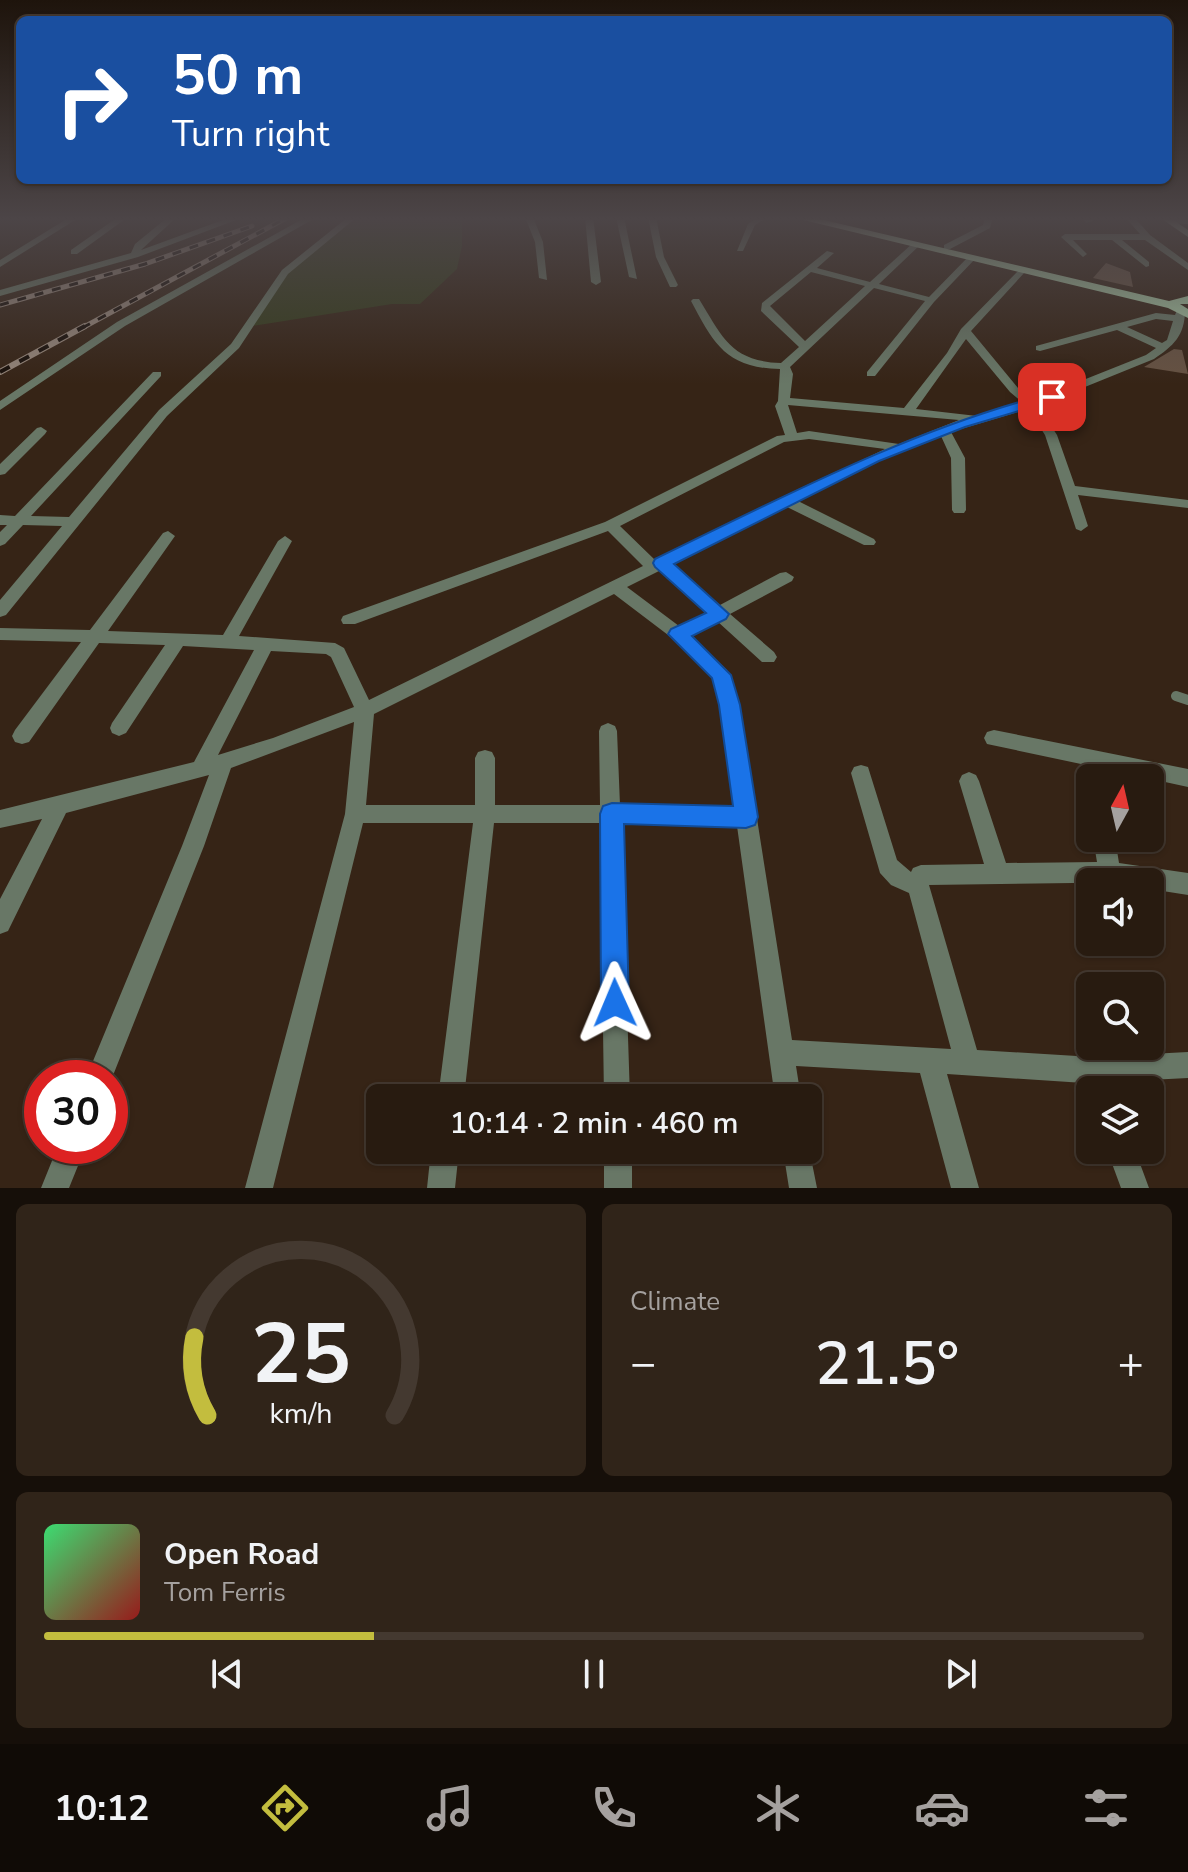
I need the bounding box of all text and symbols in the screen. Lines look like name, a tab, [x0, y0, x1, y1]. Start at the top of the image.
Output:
text: 50 m	[172, 37, 303, 114]
icon: right	[40, 48, 144, 152]
text: Turn right	[172, 110, 329, 159]
pin	[1018, 363, 1086, 431]
icon: arrive	[1030, 375, 1074, 419]
north arrow	[1076, 764, 1164, 852]
map controls	[1076, 764, 1164, 1164]
button: sound	[1076, 868, 1164, 956]
position arrow	[573, 961, 657, 1045]
button: search	[1076, 972, 1164, 1060]
speed limit sign: 30	[24, 1060, 128, 1164]
button: layers	[1076, 1076, 1164, 1164]
text: 10:14 · 2 min · 460 m	[449, 1103, 739, 1144]
text: Climate	[630, 1284, 720, 1319]
text: 25	[251, 1298, 351, 1411]
text: 21.5°	[815, 1323, 959, 1405]
text: −	[630, 1334, 656, 1394]
text: +	[1118, 1334, 1144, 1394]
text: km/h	[270, 1394, 332, 1433]
text: Open Road	[164, 1534, 319, 1575]
text: Tom Ferris	[164, 1575, 286, 1610]
icon: previous	[205, 1652, 249, 1696]
icon: pause	[572, 1652, 616, 1696]
icon: next	[939, 1652, 983, 1696]
icon: directions	[257, 1780, 313, 1836]
icon: music	[422, 1780, 478, 1836]
icon: phone	[586, 1780, 642, 1836]
icon: climate	[750, 1780, 806, 1836]
icon: car	[914, 1780, 970, 1836]
icon: filters	[1078, 1780, 1134, 1836]
text: 10:12	[54, 1784, 149, 1833]

